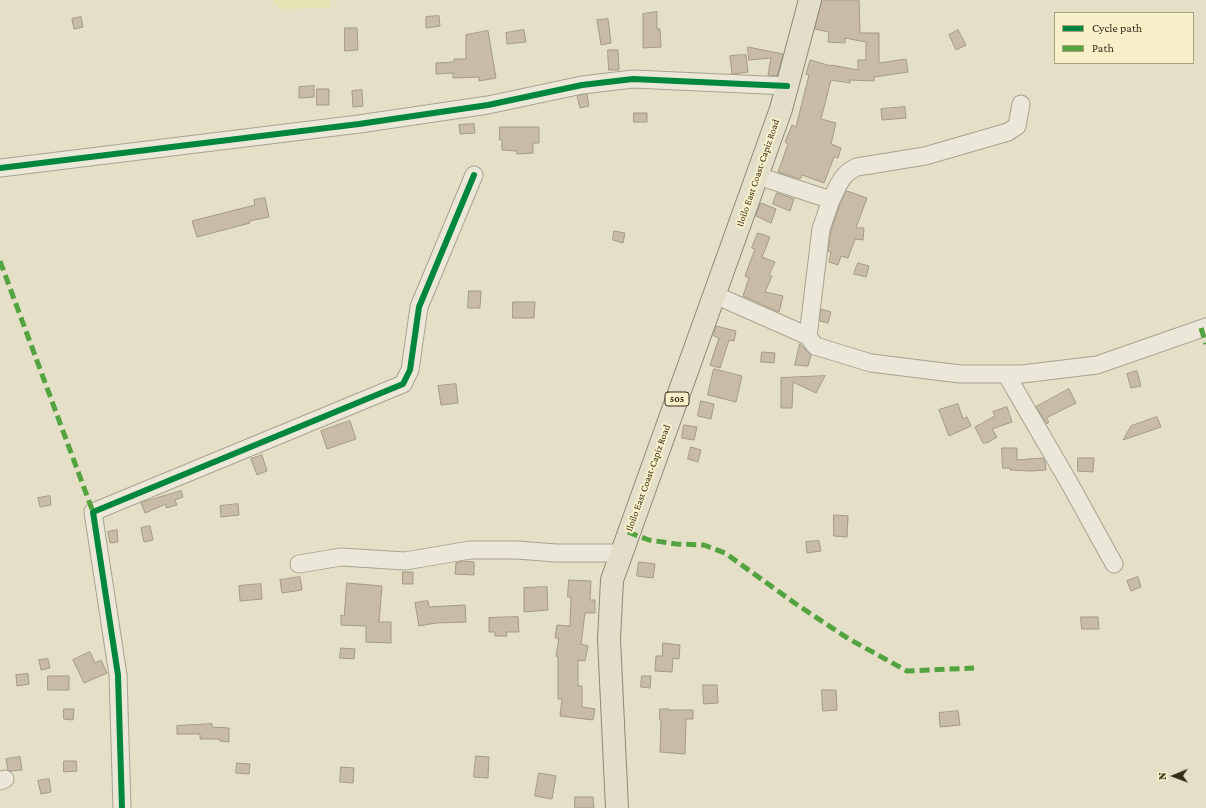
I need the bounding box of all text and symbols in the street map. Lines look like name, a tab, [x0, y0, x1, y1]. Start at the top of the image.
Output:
legend	[1054, 12, 1194, 64]
text: Cycle path	[1092, 21, 1142, 35]
text: Path	[1092, 41, 1114, 55]
street label: Iloilo East Coast-Capiz Road	[734, 118, 782, 228]
road number: 505	[665, 392, 689, 406]
street label: Iloilo East Coast-Capiz Road	[623, 423, 673, 533]
north arrow	[1154, 756, 1194, 796]
text: N	[1156, 772, 1168, 780]

